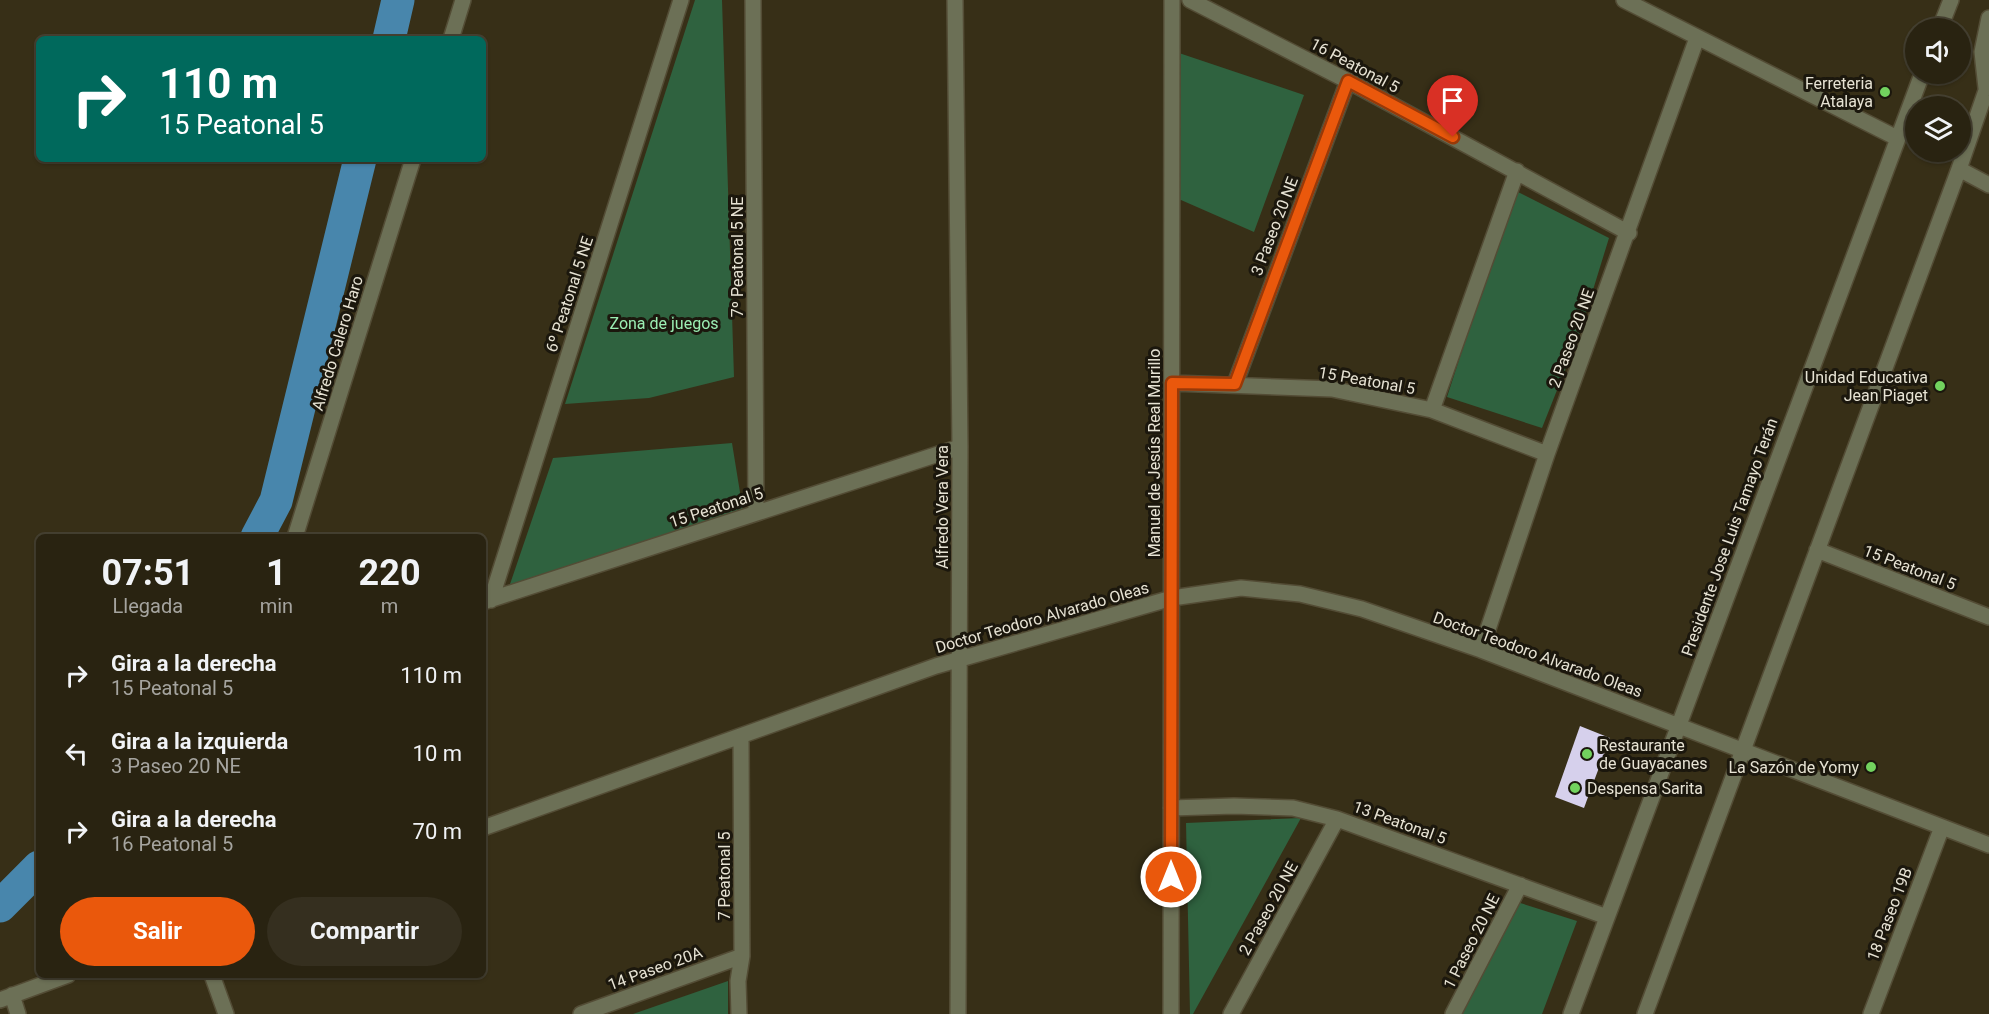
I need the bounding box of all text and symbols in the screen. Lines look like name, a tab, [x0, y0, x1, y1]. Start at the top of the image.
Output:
map controls	[1905, 18, 1971, 162]
button: sound	[1905, 18, 1971, 84]
street label: 16 Peatonal 5	[1307, 34, 1402, 97]
text: 110 m	[159, 59, 278, 108]
icon: right	[60, 60, 138, 138]
place label: Ferreteria Atalaya	[1805, 74, 1873, 111]
pin	[1427, 75, 1478, 137]
icon: arrive	[1436, 84, 1469, 117]
marker: Ferreteria Atalaya	[1878, 85, 1892, 99]
button: layers	[1905, 96, 1971, 162]
text: 15 Peatonal 5	[159, 109, 324, 141]
street label: 3 Paseo 20 NE	[1247, 174, 1302, 278]
street label: 7º Peatonal 5 NE	[728, 197, 747, 317]
street label: 6º Peatonal 5 NE	[542, 234, 597, 354]
street label: Alfredo Calero Haro	[308, 273, 367, 413]
street label: 2 Paseo 20 NE	[1545, 286, 1598, 390]
park label: Zona de juegos	[609, 314, 719, 333]
street label: Manuel de Jesús Real Murillo	[1145, 349, 1164, 557]
street label: 15 Peatonal 5	[1317, 363, 1417, 398]
place label: Unidad Educativa Jean Piaget	[1805, 368, 1928, 405]
marker: Unidad Educativa Jean Piaget	[1933, 379, 1947, 393]
street label: Presidente Jose Luis Tamayo Terán	[1677, 416, 1781, 659]
street label: Alfredo Vera Vera	[933, 445, 952, 569]
street label: 15 Peatonal 5	[667, 483, 766, 532]
street label: 15 Peatonal 5	[1861, 541, 1959, 594]
text: 07:51	[101, 552, 194, 594]
text: 1	[266, 552, 287, 594]
text: 220	[359, 552, 421, 594]
street label: Doctor Teodoro Alvarado Oleas	[933, 578, 1151, 657]
text: Llegada	[113, 594, 183, 618]
text: min	[260, 594, 293, 618]
text: m	[381, 594, 398, 618]
street label: Doctor Teodoro Alvarado Oleas	[1431, 608, 1645, 701]
text: Gira a la derecha	[111, 651, 277, 676]
icon: right	[60, 659, 93, 692]
text: 110 m	[400, 663, 462, 688]
text: 15 Peatonal 5	[111, 676, 233, 700]
text: Gira a la izquierda	[111, 729, 288, 754]
place label: Restaurante de Guayacanes	[1599, 736, 1708, 773]
icon: left	[60, 737, 93, 770]
text: 10 m	[413, 741, 462, 766]
marker: Restaurante de Guayacanes	[1580, 747, 1594, 761]
text: 3 Paseo 20 NE	[111, 754, 241, 778]
place label: La Sazón de Yomy	[1728, 758, 1859, 777]
marker: La Sazón de Yomy	[1864, 760, 1878, 774]
place label: Despensa Sarita	[1587, 779, 1703, 798]
marker: Despensa Sarita	[1568, 781, 1582, 795]
street label: 13 Peatonal 5	[1351, 797, 1449, 848]
text: Gira a la derecha	[111, 807, 277, 832]
icon: right	[60, 815, 93, 848]
text: 70 m	[413, 819, 462, 844]
text: 16 Peatonal 5	[111, 832, 233, 856]
street label: 7 Peatonal 5	[715, 832, 734, 920]
position arrow	[1139, 845, 1203, 909]
street label: 2 Paseo 20 NE	[1235, 858, 1302, 958]
street label: 18 Paseo 19B	[1863, 865, 1916, 964]
street label: 1 Paseo 20 NE	[1439, 891, 1504, 992]
button: Salir	[60, 897, 255, 966]
button: Compartir	[267, 897, 462, 966]
street label: 14 Paseo 20A	[605, 942, 705, 994]

